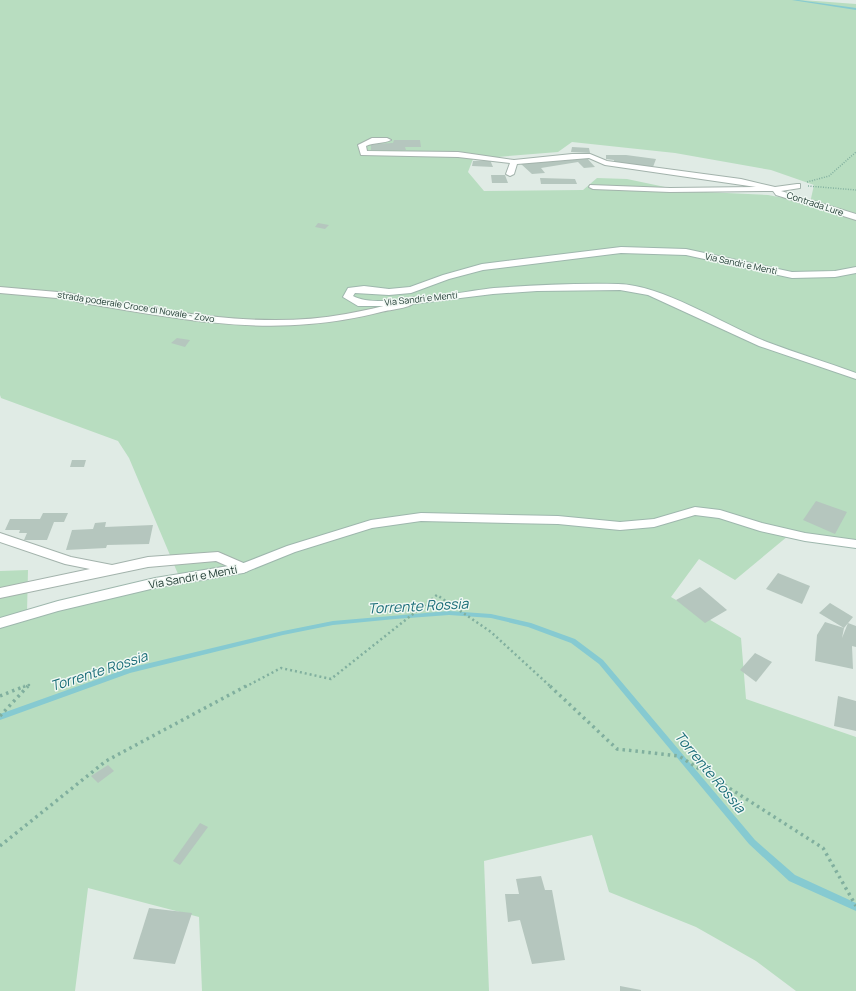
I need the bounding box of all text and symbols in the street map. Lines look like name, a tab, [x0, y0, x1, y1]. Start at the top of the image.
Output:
street label: Contrada Lure	[785, 188, 845, 219]
street label: Via Sandri e Menti	[704, 250, 778, 277]
street label: strada poderale Croce di Novale - Zovo	[57, 288, 216, 325]
street label: Via Sandri e Menti	[384, 288, 458, 309]
street label: Via Sandri e Menti	[147, 561, 238, 592]
water label: Torrente Rossia	[367, 593, 470, 618]
water label: Torrente Rossia	[48, 646, 151, 695]
water label: Torrente Rossia	[671, 727, 751, 817]

